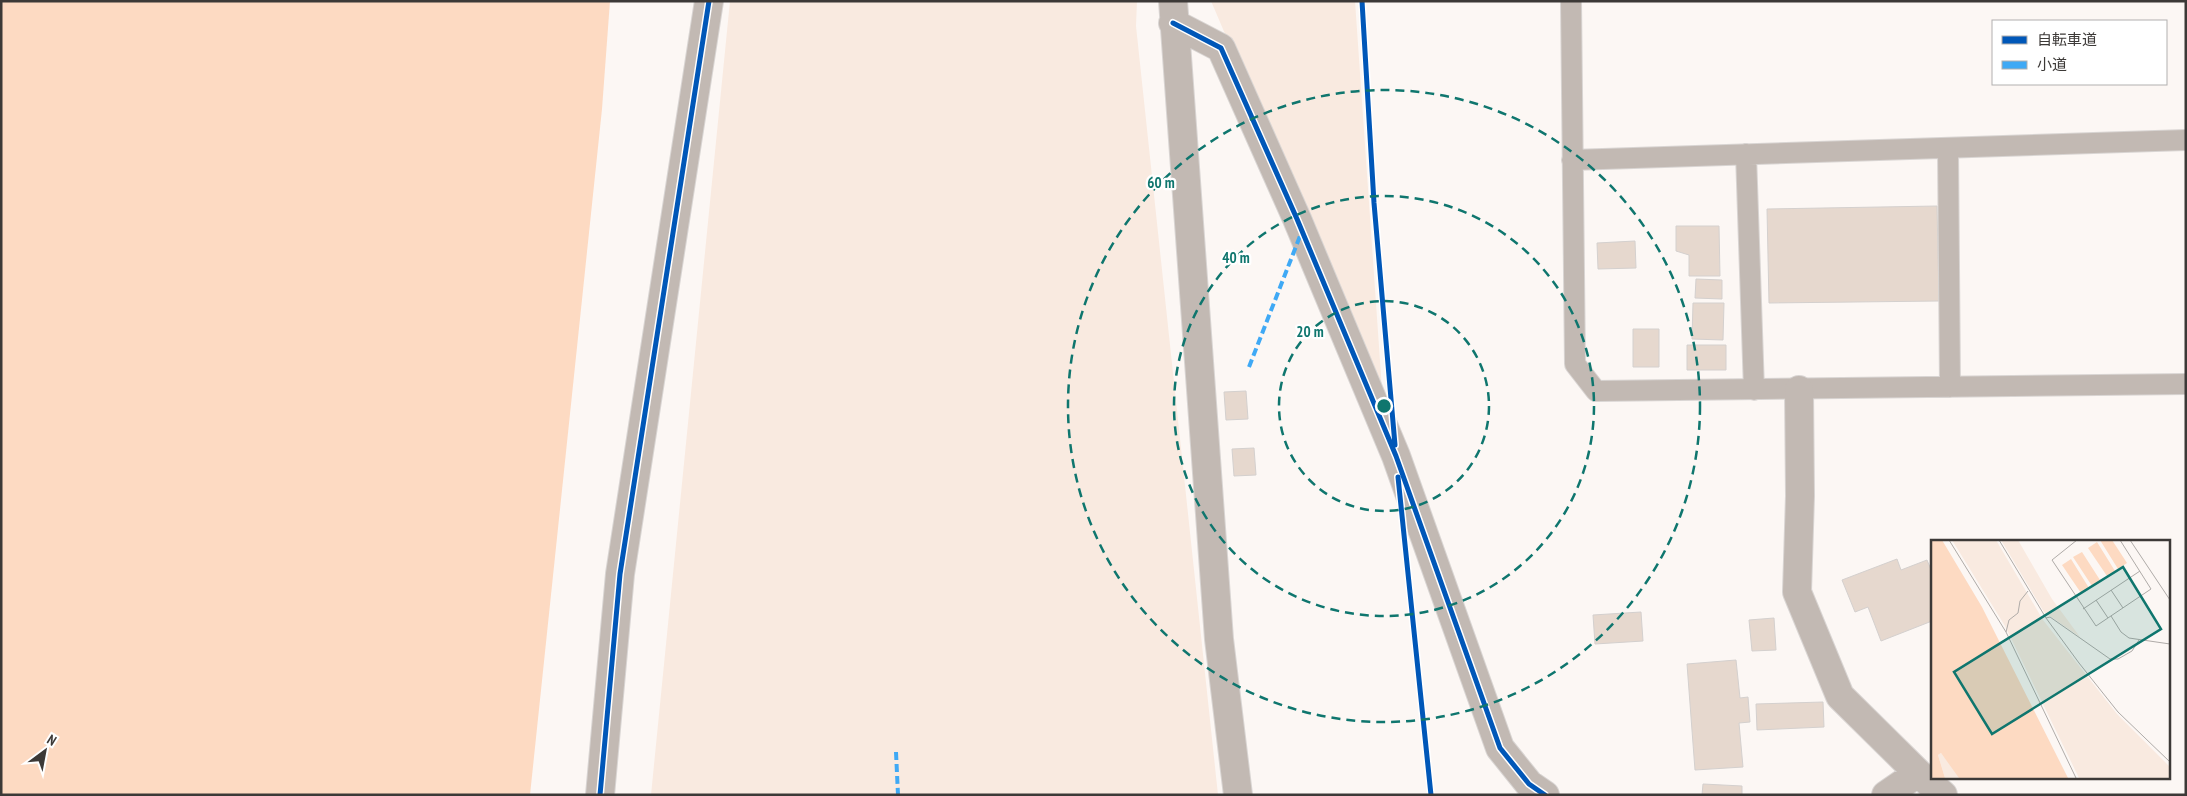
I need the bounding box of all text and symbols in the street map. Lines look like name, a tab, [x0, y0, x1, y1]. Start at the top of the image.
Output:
legend	[1992, 20, 2167, 85]
text: 自転車道	[2037, 30, 2097, 49]
text: 小道	[2037, 55, 2067, 74]
text: 60 m	[1147, 173, 1175, 192]
text: 40 m	[1222, 248, 1250, 267]
text: 20 m	[1296, 322, 1324, 341]
centre of rings	[1375, 397, 1393, 415]
inset map	[1931, 540, 2170, 778]
north arrow	[20, 726, 70, 776]
text: N	[44, 730, 60, 750]

